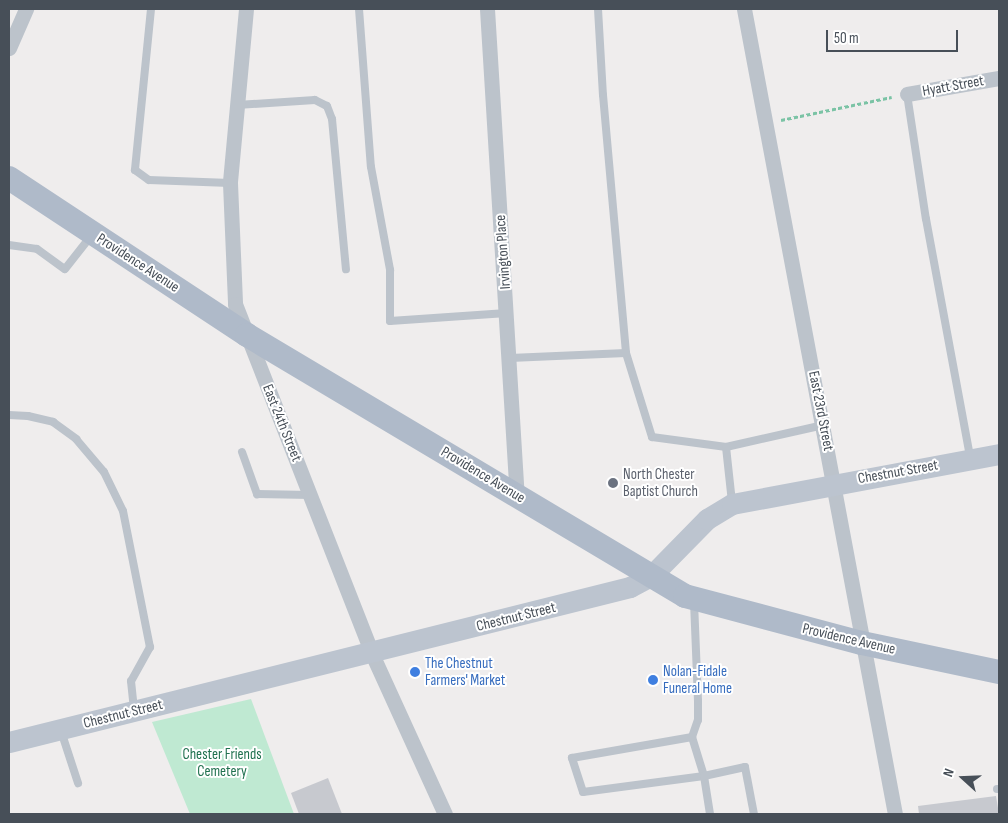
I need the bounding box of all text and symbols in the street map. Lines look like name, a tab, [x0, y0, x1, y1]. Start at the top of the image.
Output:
scale bar	[828, 20, 960, 52]
text: 50 m	[834, 29, 859, 48]
street label: Hyatt Street	[921, 72, 985, 100]
street label: Irvington Place	[491, 214, 515, 290]
street label: Providence Avenue	[93, 230, 183, 296]
street label: East 23rd Street	[804, 370, 838, 452]
street label: East 24th Street	[258, 382, 306, 464]
street label: Providence Avenue	[438, 443, 528, 507]
street label: Chestnut Street	[857, 456, 939, 488]
place label: North Chester Baptist Church	[623, 465, 698, 500]
marker: North Chester Baptist Church	[607, 477, 619, 489]
street label: Chestnut Street	[475, 598, 557, 636]
street label: Providence Avenue	[801, 620, 897, 658]
place label: The Chestnut Farmers' Market	[425, 654, 505, 689]
place label: Nolan-Fidale Funeral Home	[663, 662, 732, 697]
marker: The Chestnut Farmers' Market	[409, 666, 421, 678]
marker: Nolan-Fidale Funeral Home	[647, 674, 659, 686]
street label: Chestnut Street	[82, 695, 164, 733]
park label: Chester Friends Cemetery	[182, 745, 262, 780]
north arrow	[938, 753, 988, 803]
text: N	[939, 766, 958, 779]

